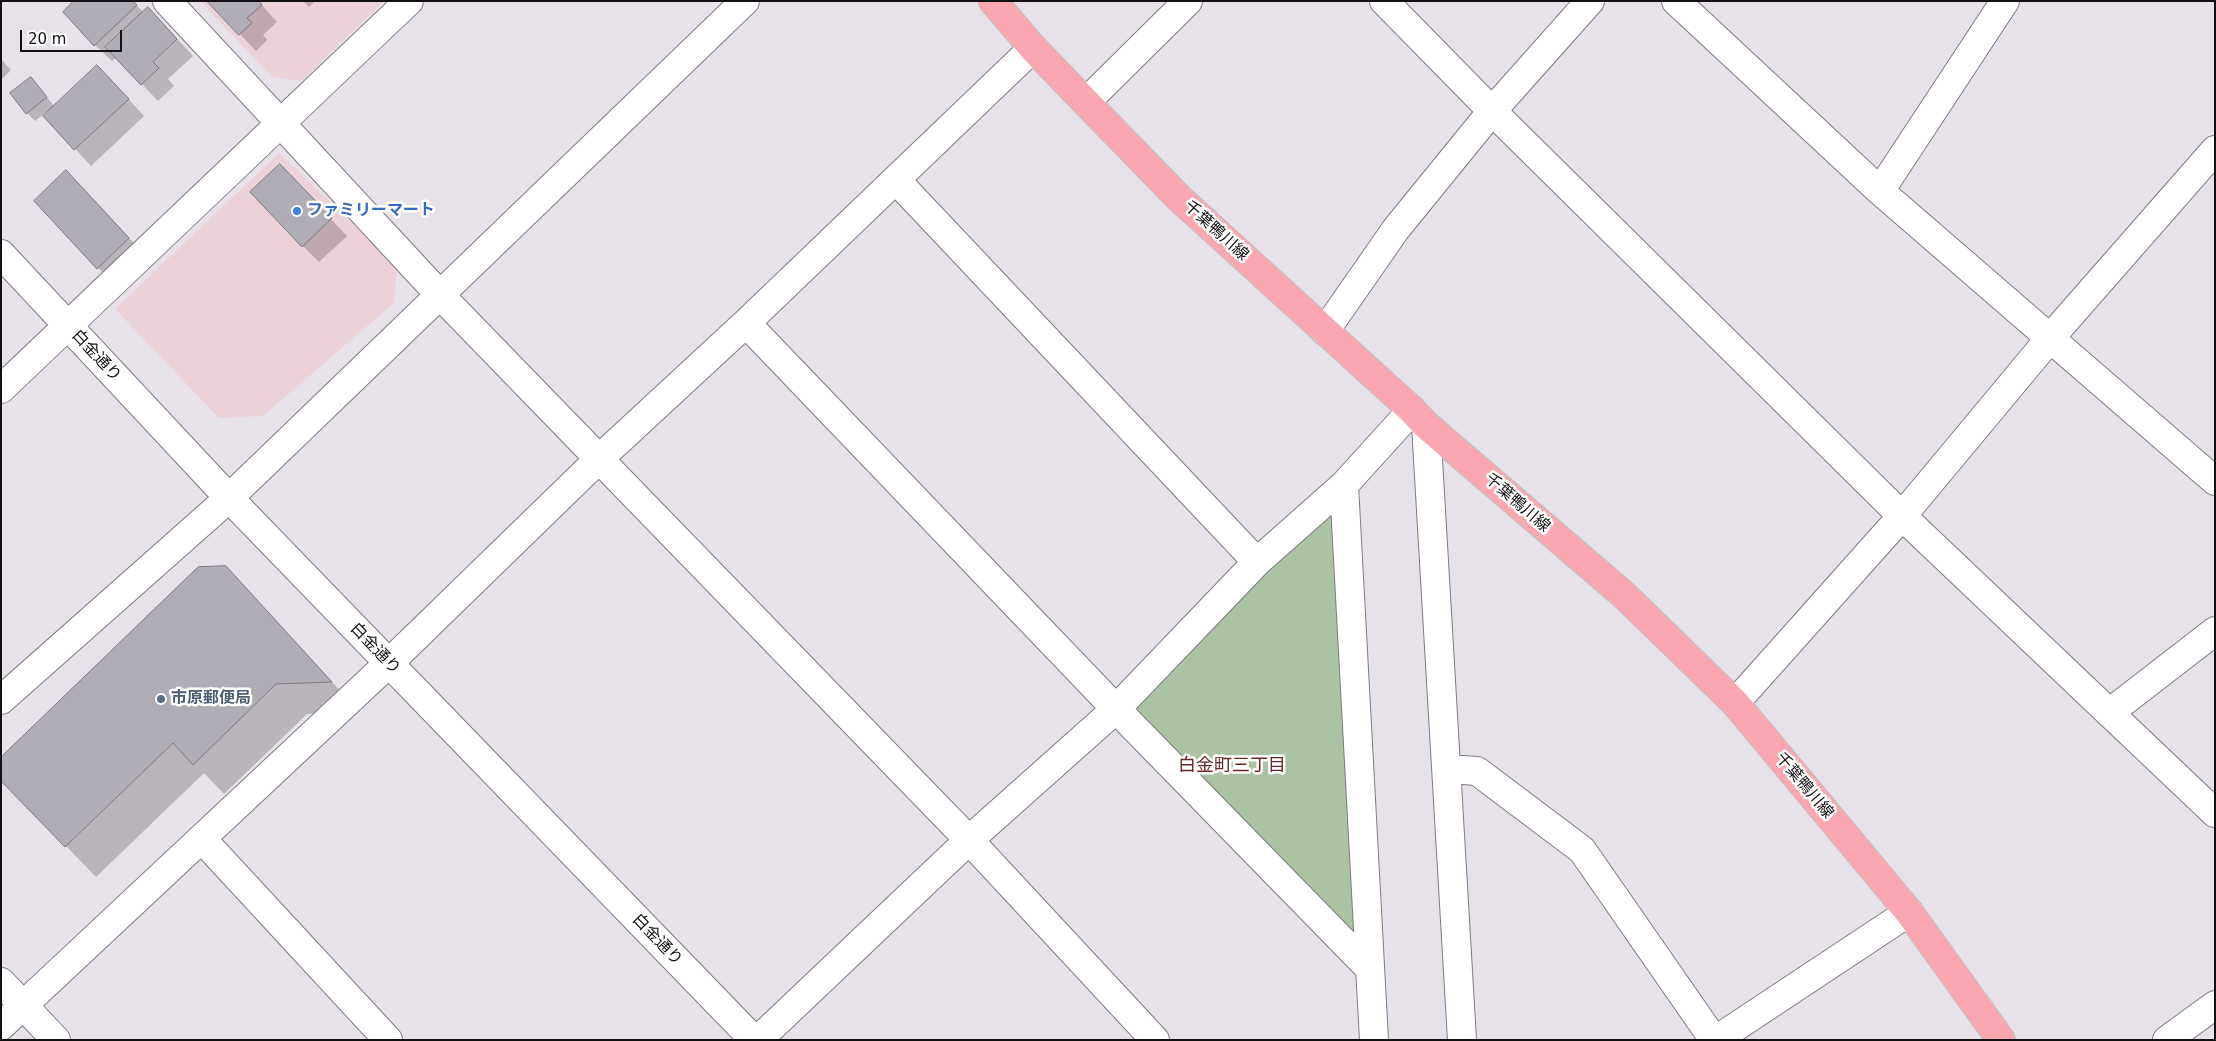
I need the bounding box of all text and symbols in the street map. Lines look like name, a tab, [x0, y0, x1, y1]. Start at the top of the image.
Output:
scale bar	[22, 20, 125, 52]
text: 20 m	[28, 30, 66, 48]
street label: 千葉鴨川線	[1180, 197, 1252, 265]
place label: ファミリーマート	[307, 201, 435, 221]
marker: ファミリーマート	[291, 205, 303, 217]
street label: 白金通り	[67, 326, 125, 386]
street label: 千葉鴨川線	[1481, 470, 1553, 536]
street label: 白金通り	[346, 619, 404, 679]
place label: 市原郵便局	[171, 689, 251, 709]
marker: 市原郵便局	[155, 693, 167, 705]
street label: 千葉鴨川線	[1771, 749, 1837, 823]
district label: 白金町三丁目	[1178, 755, 1286, 777]
street label: 白金通り	[628, 910, 686, 970]

